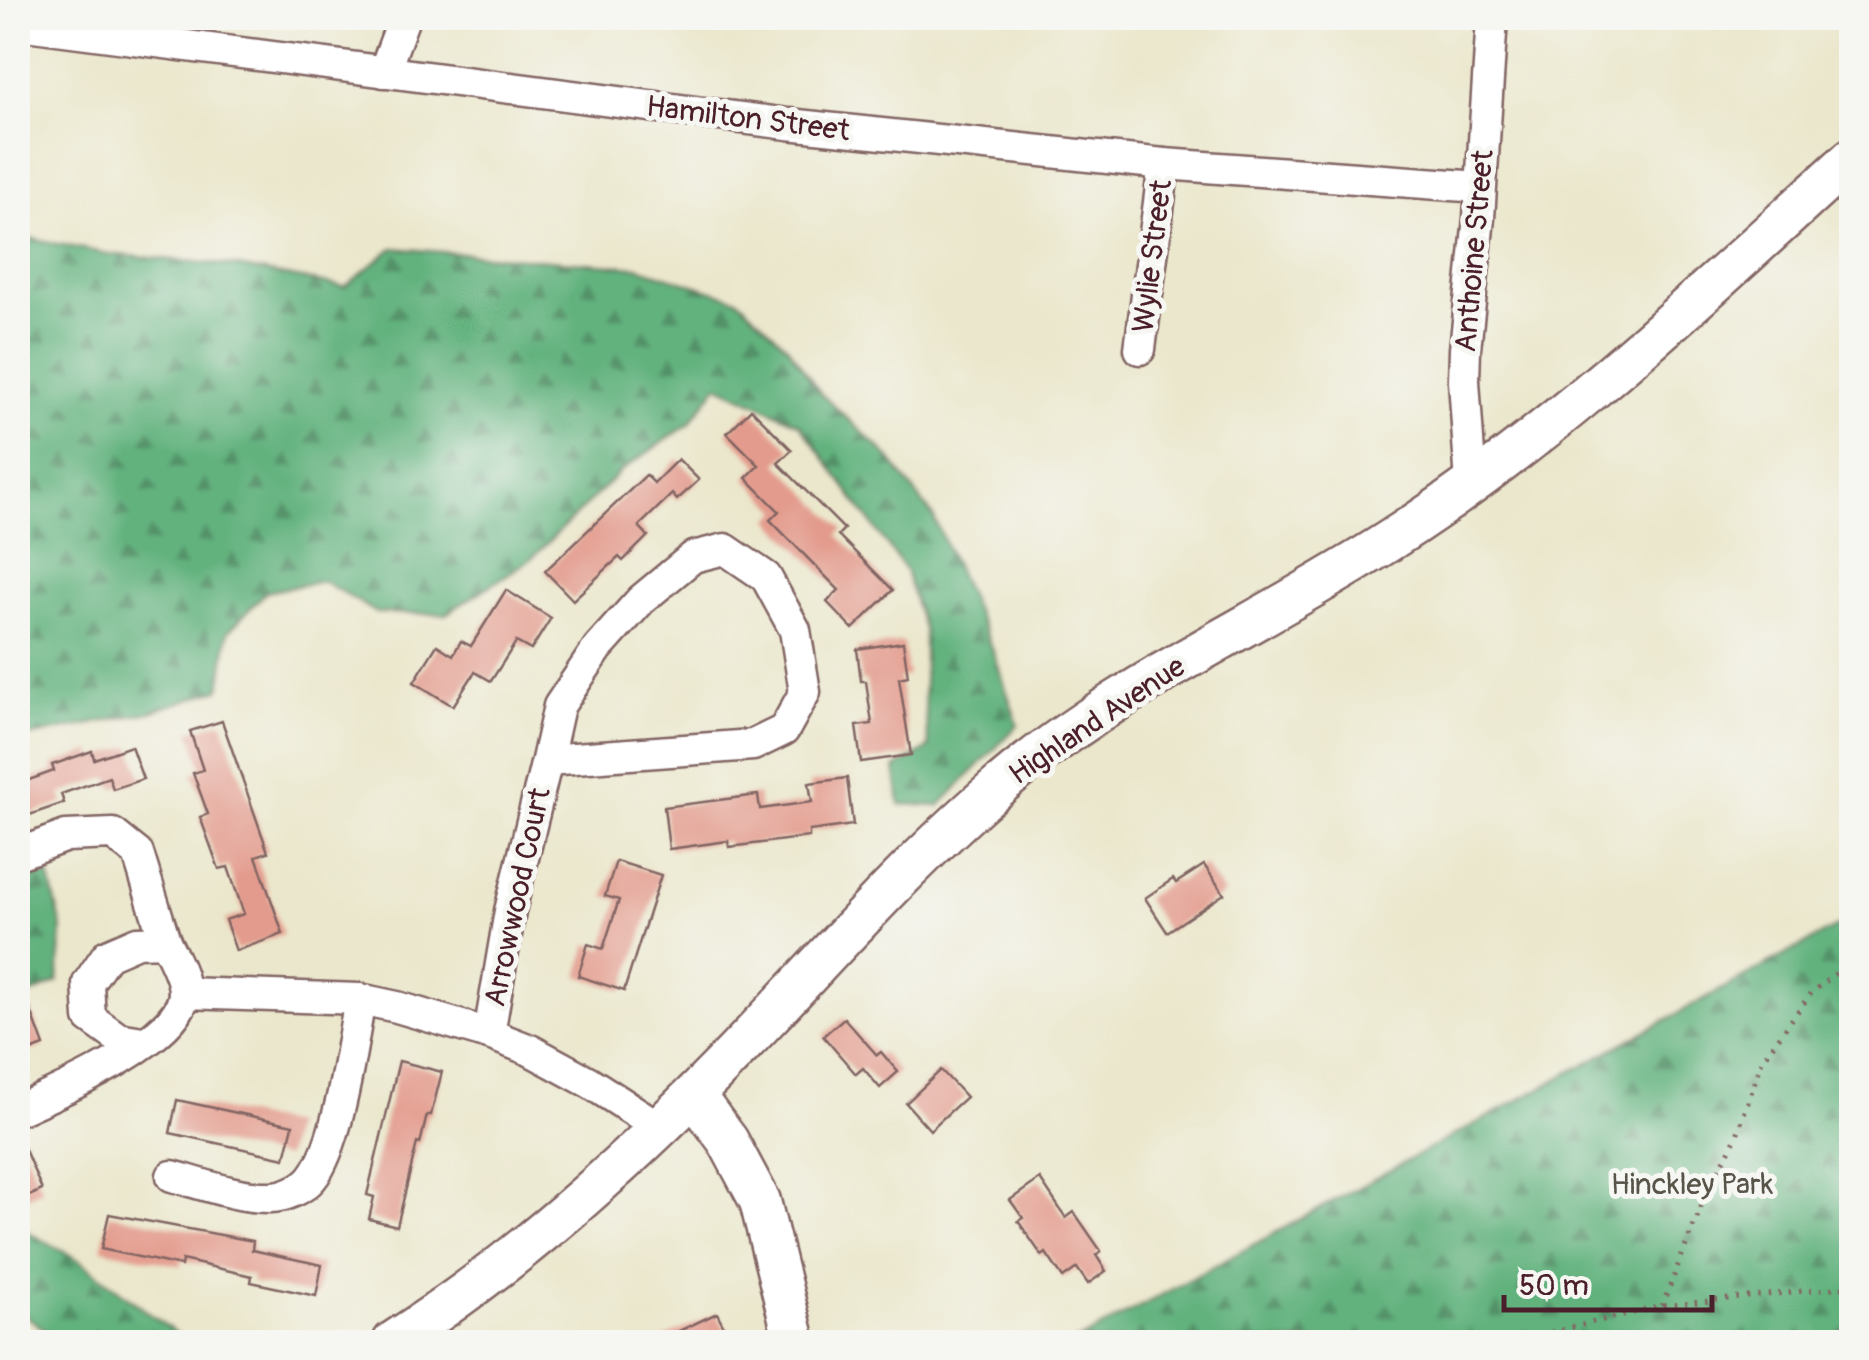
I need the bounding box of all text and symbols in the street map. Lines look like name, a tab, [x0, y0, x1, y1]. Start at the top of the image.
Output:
street label: Hamilton Street	[644, 88, 853, 149]
street label: Anthoine Street	[1447, 147, 1502, 354]
street label: Wylie Street	[1125, 177, 1180, 335]
street label: Highland Avenue	[1002, 648, 1193, 793]
street label: Arrowwood Court	[476, 784, 559, 1010]
park label: Hinckley Park	[1611, 1166, 1774, 1203]
scale bar	[1504, 1250, 1712, 1312]
text: 50 m	[1519, 1267, 1589, 1304]

